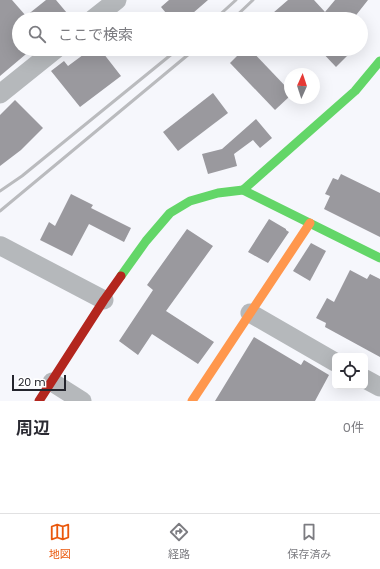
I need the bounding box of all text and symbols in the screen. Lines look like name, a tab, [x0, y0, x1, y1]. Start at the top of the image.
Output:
search box	[12, 12, 368, 56]
icon: search	[26, 23, 48, 45]
text: ここで検索	[58, 24, 133, 45]
north arrow	[284, 68, 320, 104]
map controls	[332, 353, 368, 389]
button: locate	[332, 353, 368, 389]
scale bar	[12, 373, 66, 392]
text: 20 m	[18, 374, 46, 390]
text: 周辺	[16, 416, 50, 440]
text: 0件	[343, 418, 364, 437]
tab: 地図	[49, 521, 71, 563]
tab: 経路	[168, 521, 190, 563]
tab: 保存済み	[287, 521, 331, 563]

